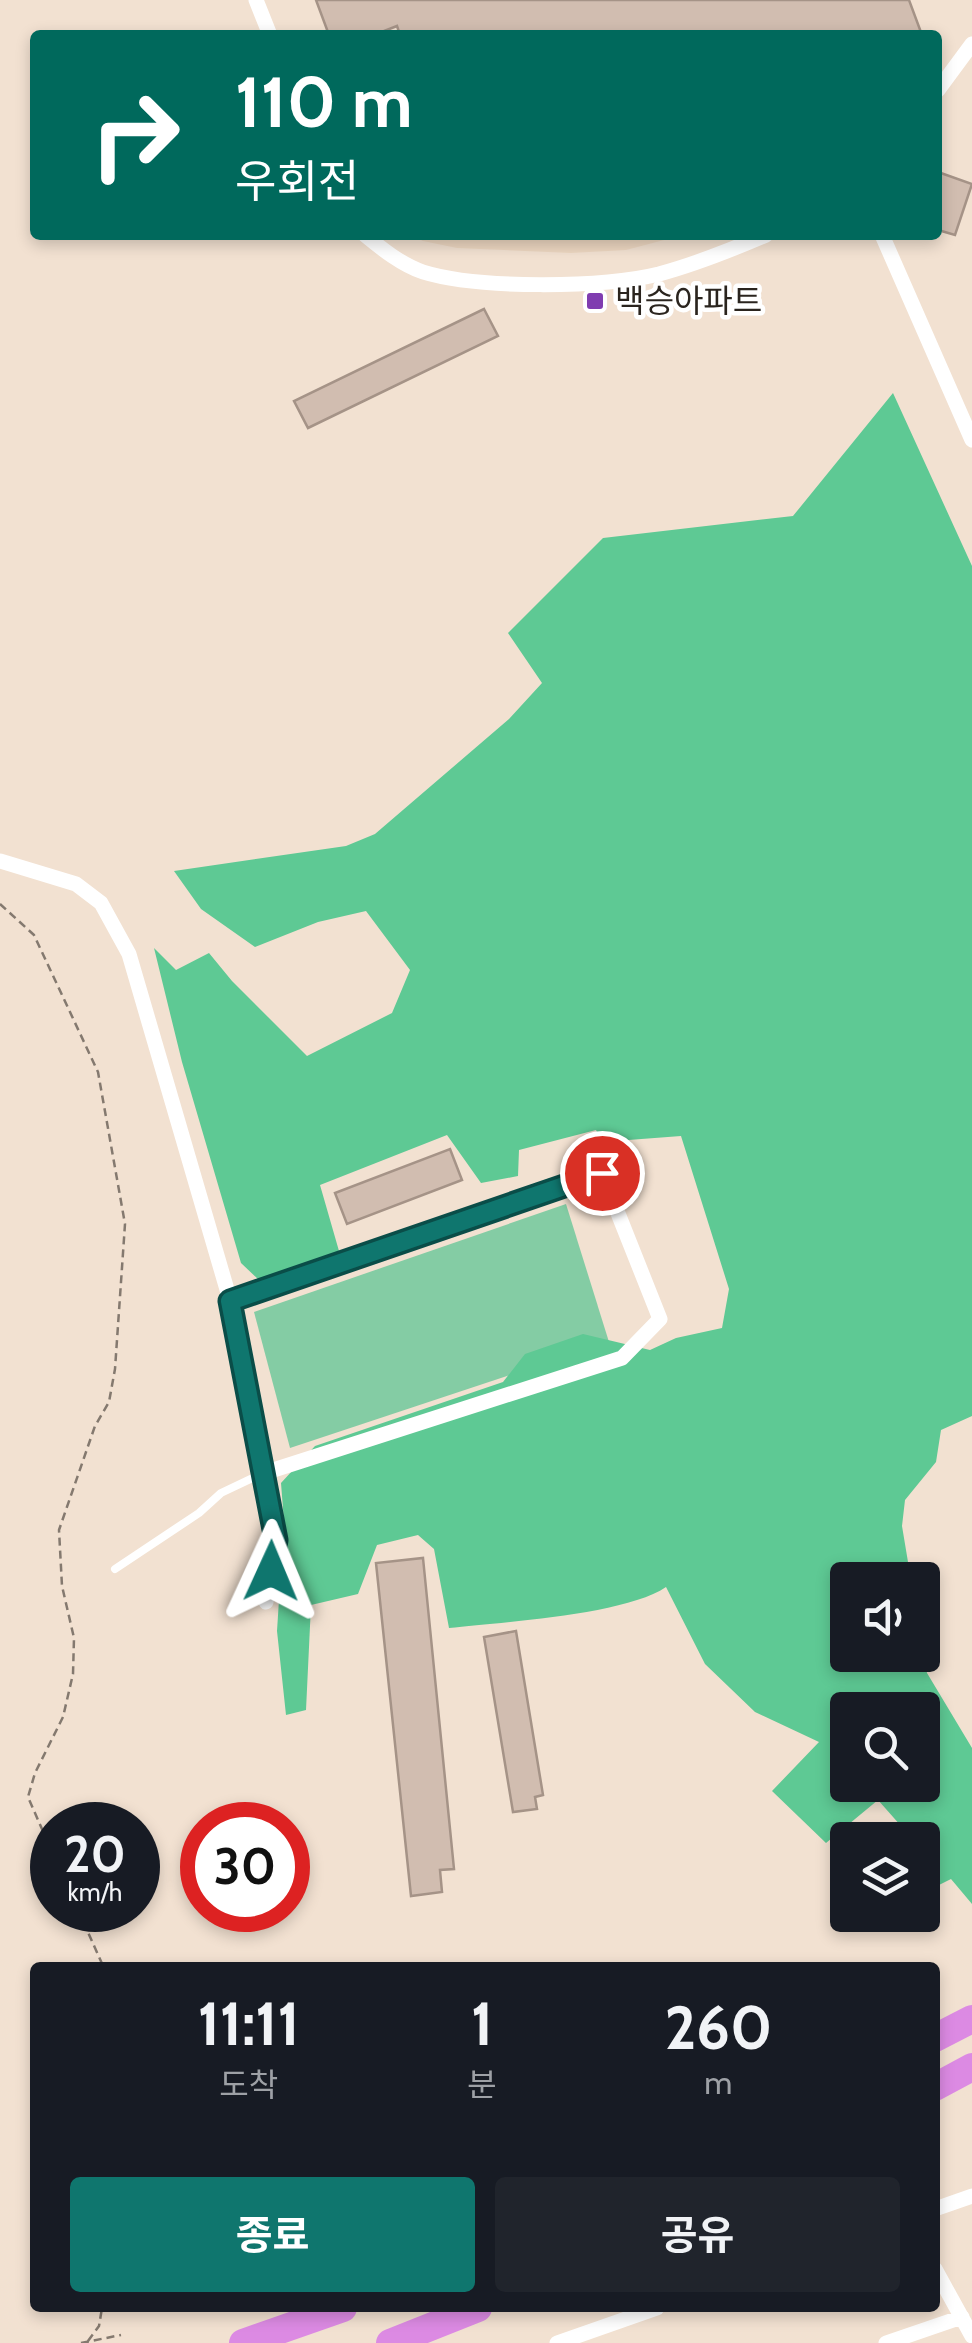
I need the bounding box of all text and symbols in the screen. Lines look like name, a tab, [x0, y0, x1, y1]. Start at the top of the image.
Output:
text: 110 m	[235, 59, 413, 145]
icon: right	[70, 70, 200, 200]
text: 우회전	[235, 154, 359, 208]
place label: 백승아파트	[615, 281, 762, 320]
marker: 백승아파트	[584, 290, 606, 312]
pin	[560, 1131, 645, 1216]
icon: arrive	[575, 1146, 630, 1201]
position arrow	[219, 1519, 323, 1623]
map controls	[830, 1562, 940, 1932]
button: sound	[830, 1562, 940, 1672]
button: search	[830, 1692, 940, 1802]
speed limit sign: 30	[180, 1802, 310, 1932]
button: layers	[830, 1822, 940, 1932]
text: 20	[64, 1824, 126, 1885]
text: km/h	[68, 1877, 122, 1907]
text: 11:11	[198, 1987, 300, 2060]
text: 1	[471, 1987, 493, 2060]
text: 260	[664, 1991, 772, 2064]
text: m	[704, 2063, 732, 2102]
text: 도착	[219, 2065, 278, 2104]
text: 분	[467, 2065, 497, 2104]
button: 종료	[70, 2177, 475, 2292]
button: 공유	[495, 2177, 900, 2292]

